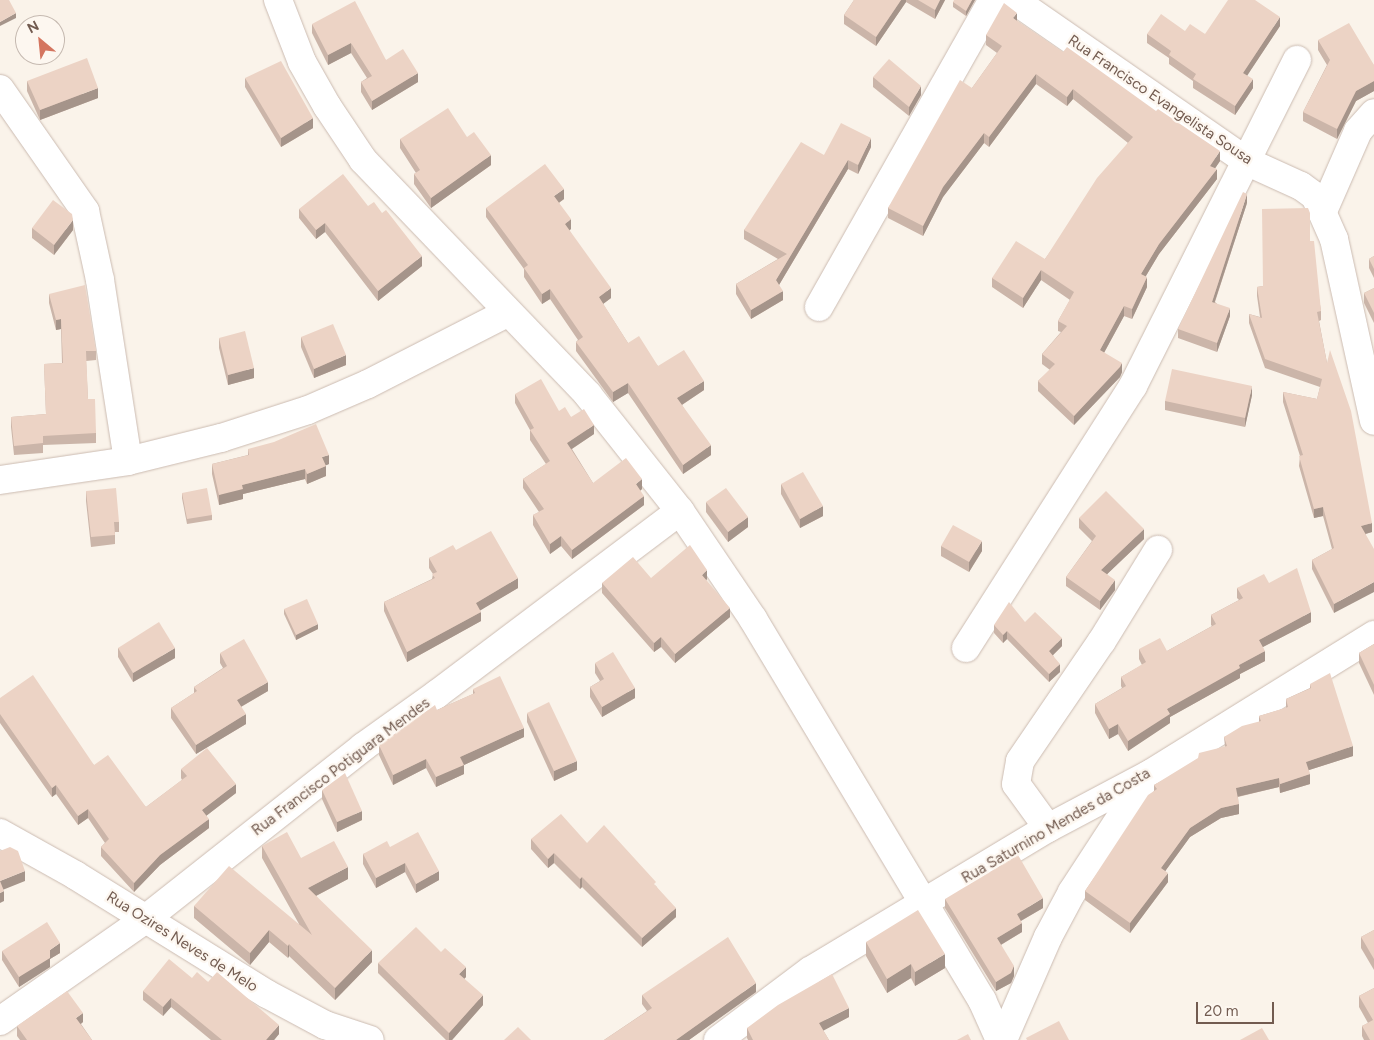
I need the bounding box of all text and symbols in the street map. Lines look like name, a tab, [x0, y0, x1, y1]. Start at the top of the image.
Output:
north arrow	[15, 15, 65, 65]
text: N	[24, 17, 42, 37]
street label: Rua Francisco Evangelista Sousa	[1064, 31, 1256, 169]
street label: Rua Francisco Potiguara Mendes	[248, 694, 434, 840]
street label: Rua Saturnino Mendes da Costa	[959, 765, 1153, 887]
street label: Rua Ozires Neves de Melo	[103, 888, 261, 996]
scale bar	[1199, 992, 1276, 1024]
text: 20 m	[1204, 1002, 1238, 1020]

